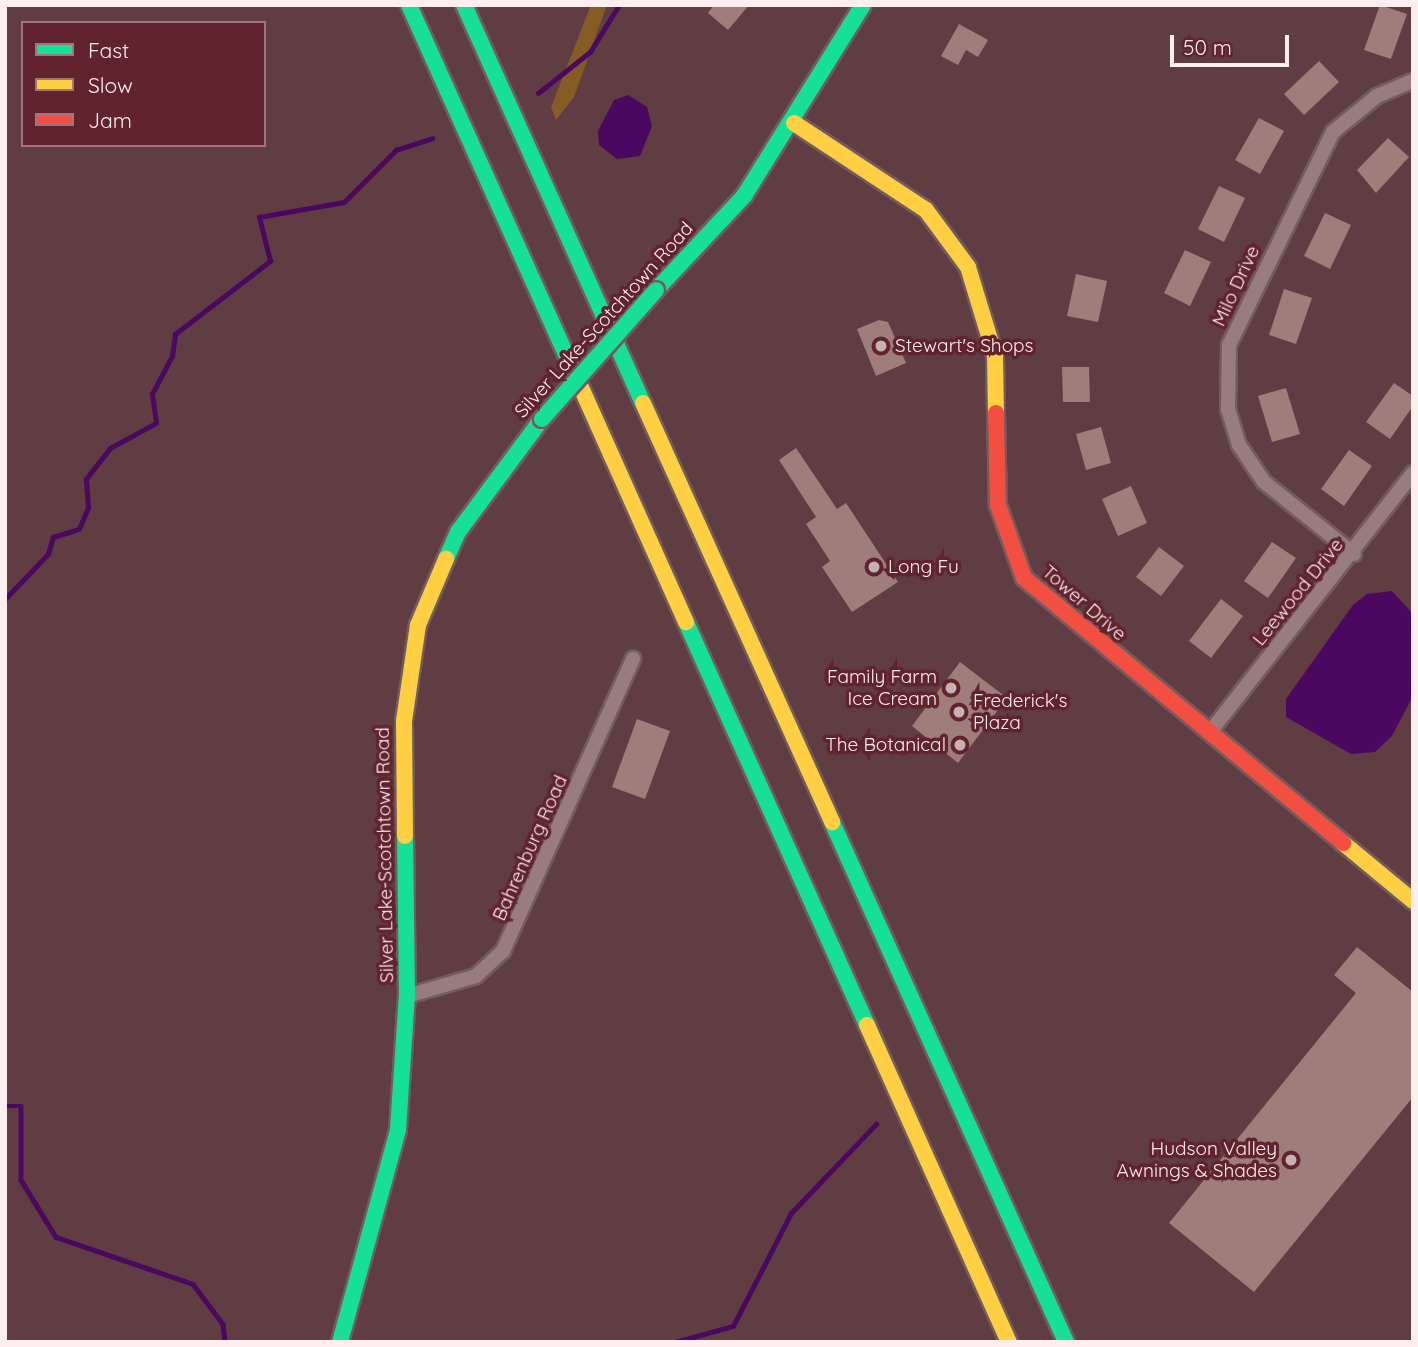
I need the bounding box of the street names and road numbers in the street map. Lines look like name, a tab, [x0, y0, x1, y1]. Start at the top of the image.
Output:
street label: Silver Lake-Scotchtown Road	[510, 217, 698, 423]
street label: Milo Drive	[1207, 242, 1265, 330]
street label: Leewood Drive	[1248, 534, 1348, 650]
street label: Tower Drive	[1037, 560, 1131, 646]
street label: Silver Lake-Scotchtown Road	[371, 727, 399, 983]
street label: Bahrenburg Road	[488, 772, 572, 924]

